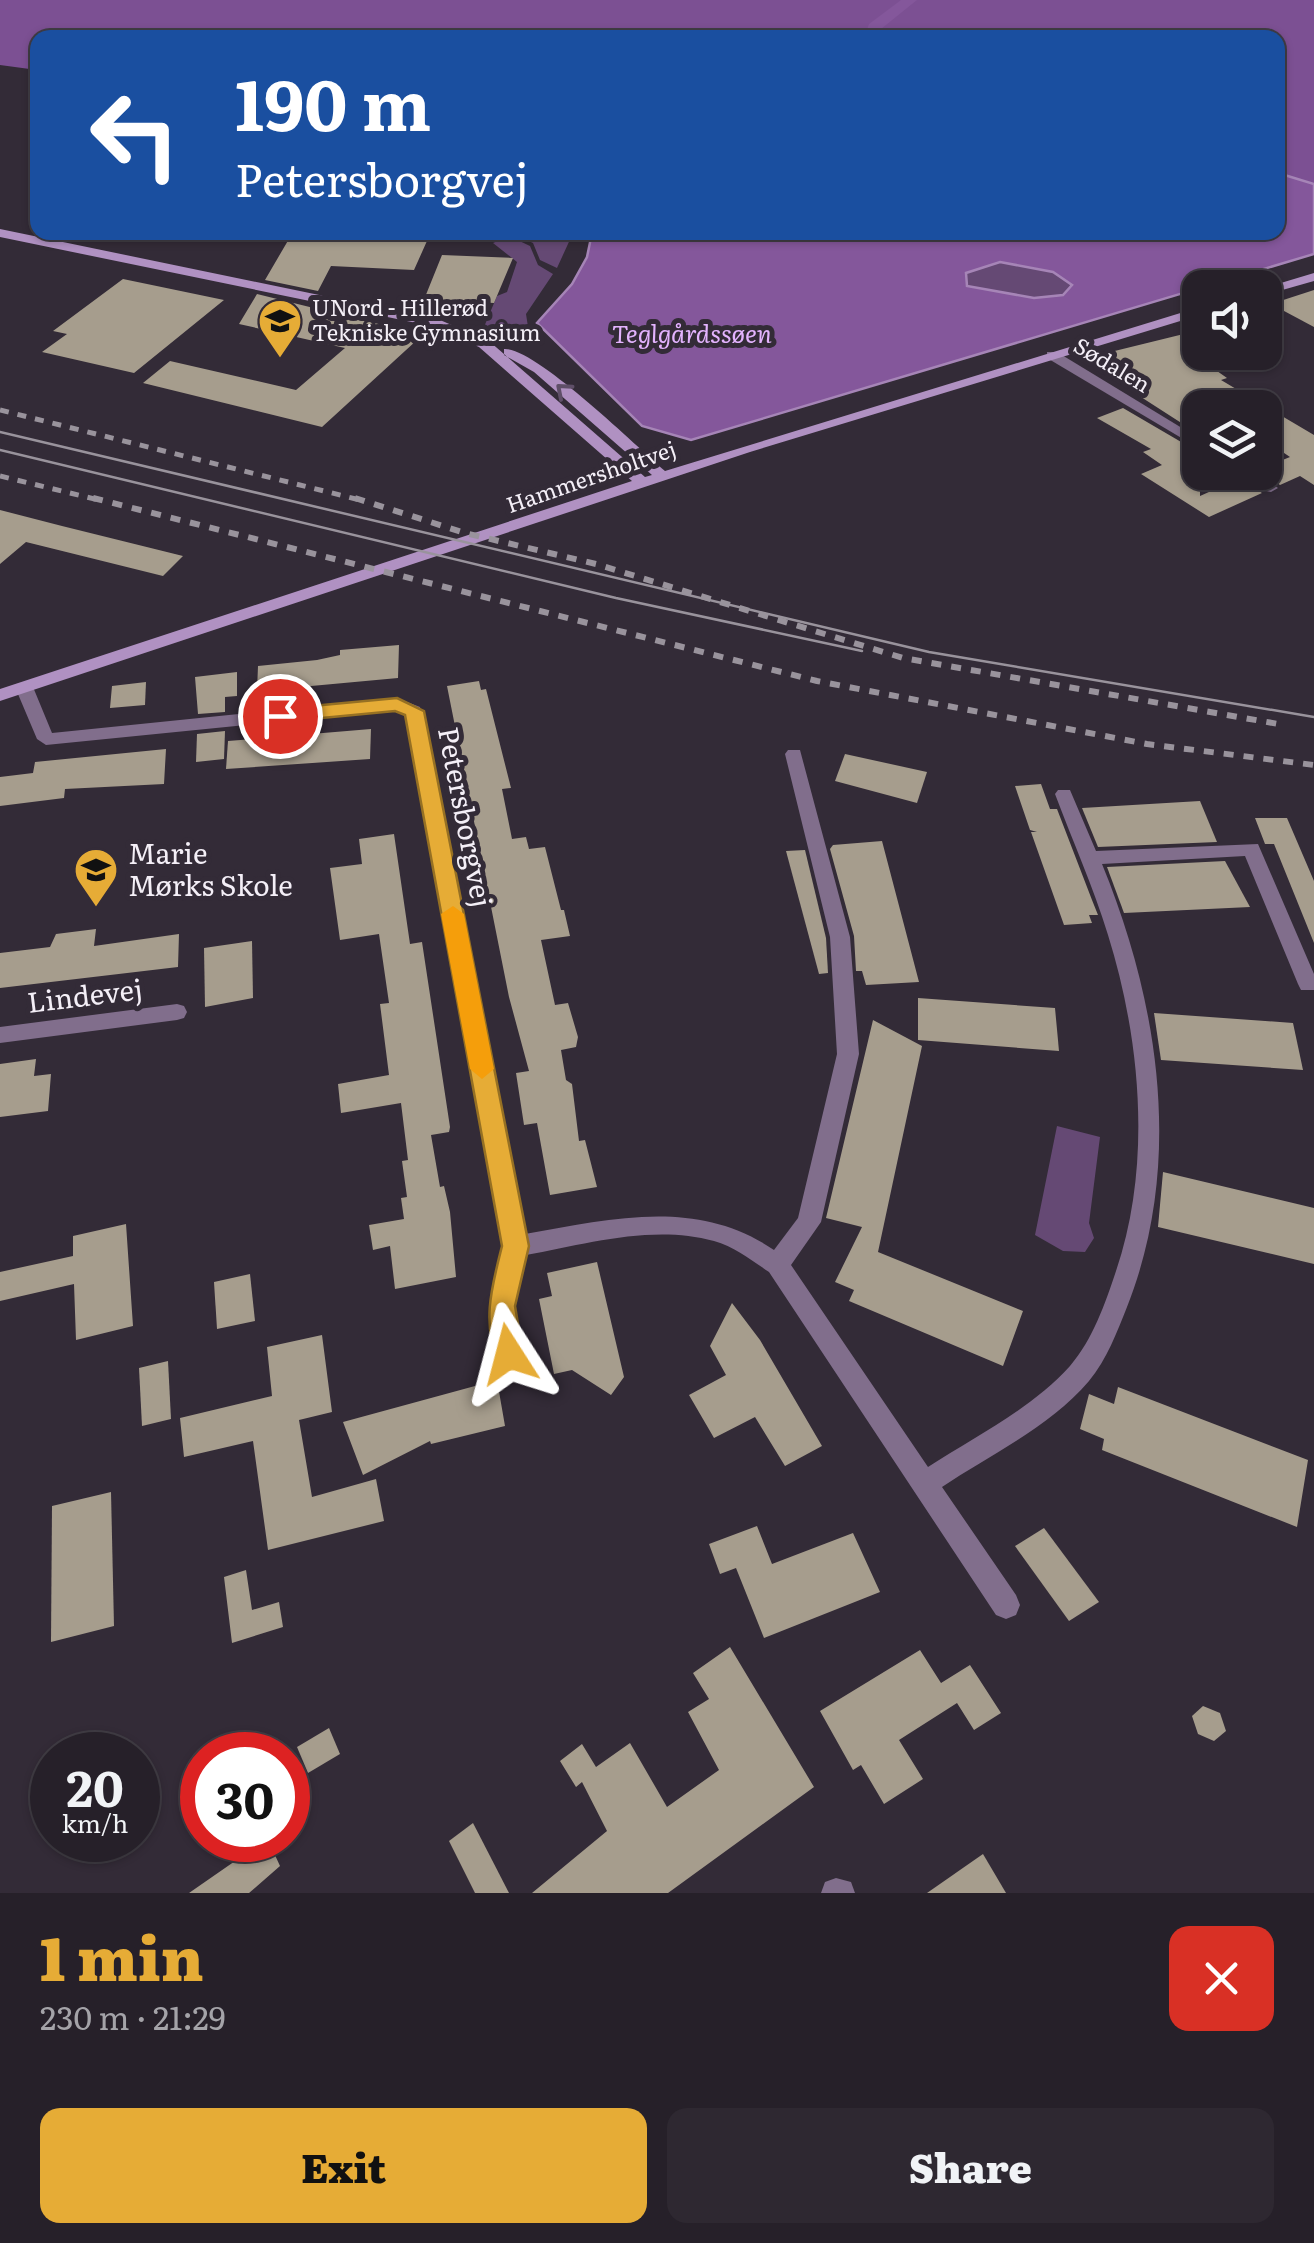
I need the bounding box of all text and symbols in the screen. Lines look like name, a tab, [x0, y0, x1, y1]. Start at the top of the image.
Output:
text: 190 m	[235, 49, 431, 153]
icon: left	[70, 70, 200, 200]
text: Petersborgvej	[235, 144, 529, 211]
map controls	[1182, 270, 1282, 490]
button: sound	[1182, 270, 1282, 370]
place label: UNord - Hillerød Tekniske Gymnasium	[312, 290, 541, 348]
school or university icon: UNord - Hillerød Tekniske Gymnasium	[257, 298, 303, 359]
water label: Teglgårdssøen	[612, 314, 772, 351]
street label: Sødalen	[1068, 328, 1157, 400]
one-way arrow	[556, 384, 575, 402]
button: layers	[1182, 390, 1282, 490]
street label: Hammersholtvej	[501, 431, 680, 520]
pin	[238, 674, 323, 759]
icon: arrive	[253, 689, 308, 744]
street label: Petersborgvej	[429, 723, 505, 910]
place label: Marie Mørks Skole	[128, 831, 293, 905]
school or university icon: Marie Mørks Skole	[73, 847, 119, 908]
street label: Lindevej	[25, 966, 145, 1022]
position arrow	[457, 1302, 561, 1406]
speed limit sign: 30	[180, 1732, 310, 1862]
text: 20	[66, 1748, 124, 1822]
text: km/h	[62, 1804, 128, 1841]
text: 1 min	[40, 1910, 204, 1999]
button: close	[1169, 1926, 1274, 2031]
text: 230 m · 21:29	[40, 1992, 226, 2040]
button: Exit	[40, 2108, 647, 2223]
button: Share	[667, 2108, 1274, 2223]

